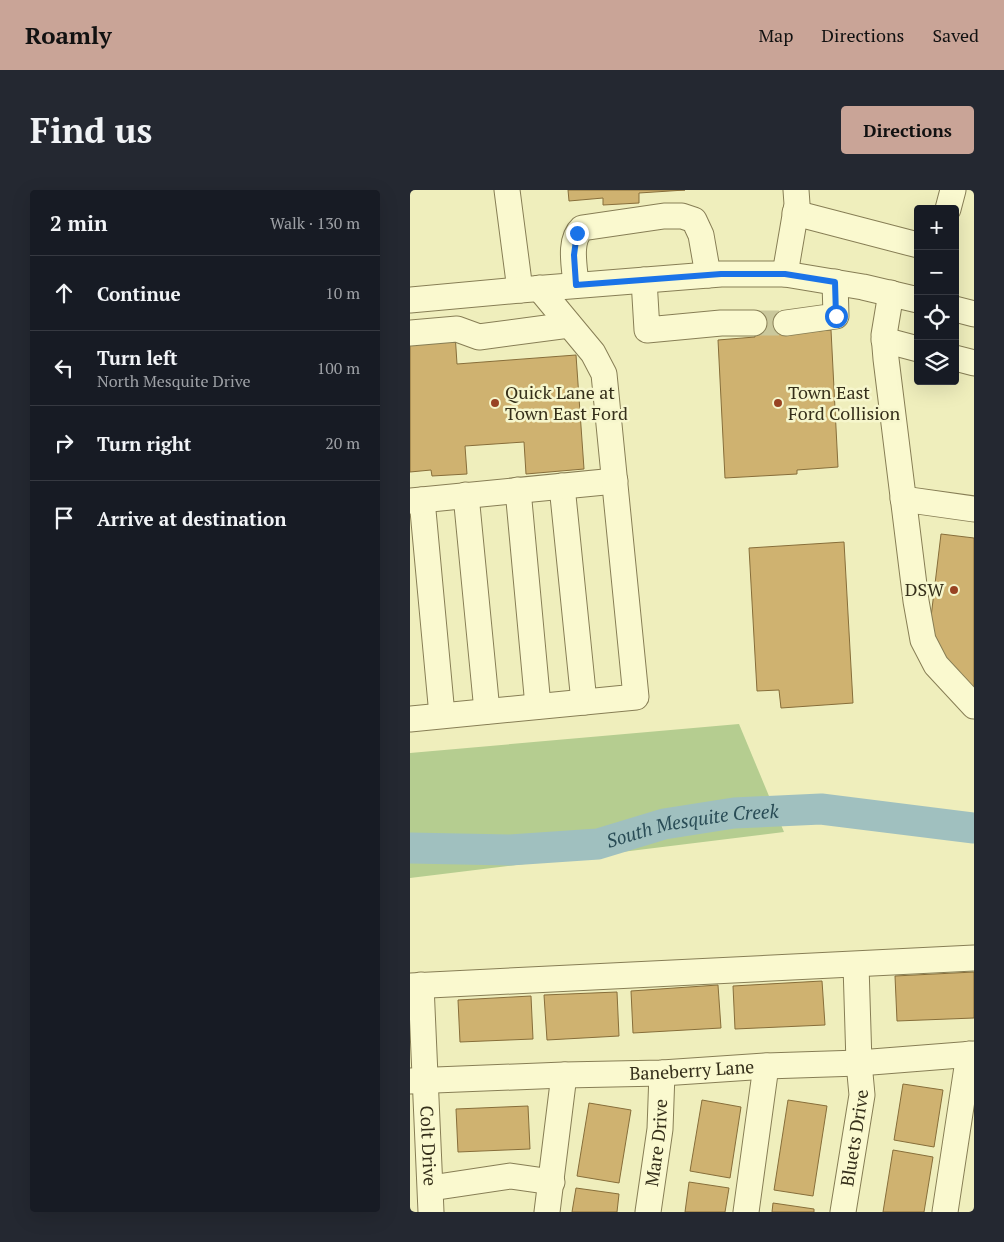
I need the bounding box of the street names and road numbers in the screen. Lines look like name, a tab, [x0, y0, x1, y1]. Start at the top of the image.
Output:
street label: Baneberry Lane	[629, 1054, 755, 1085]
street label: Bluets Drive	[834, 1089, 873, 1188]
street label: Mare Drive	[639, 1098, 672, 1188]
street label: Colt Drive	[415, 1105, 443, 1187]

